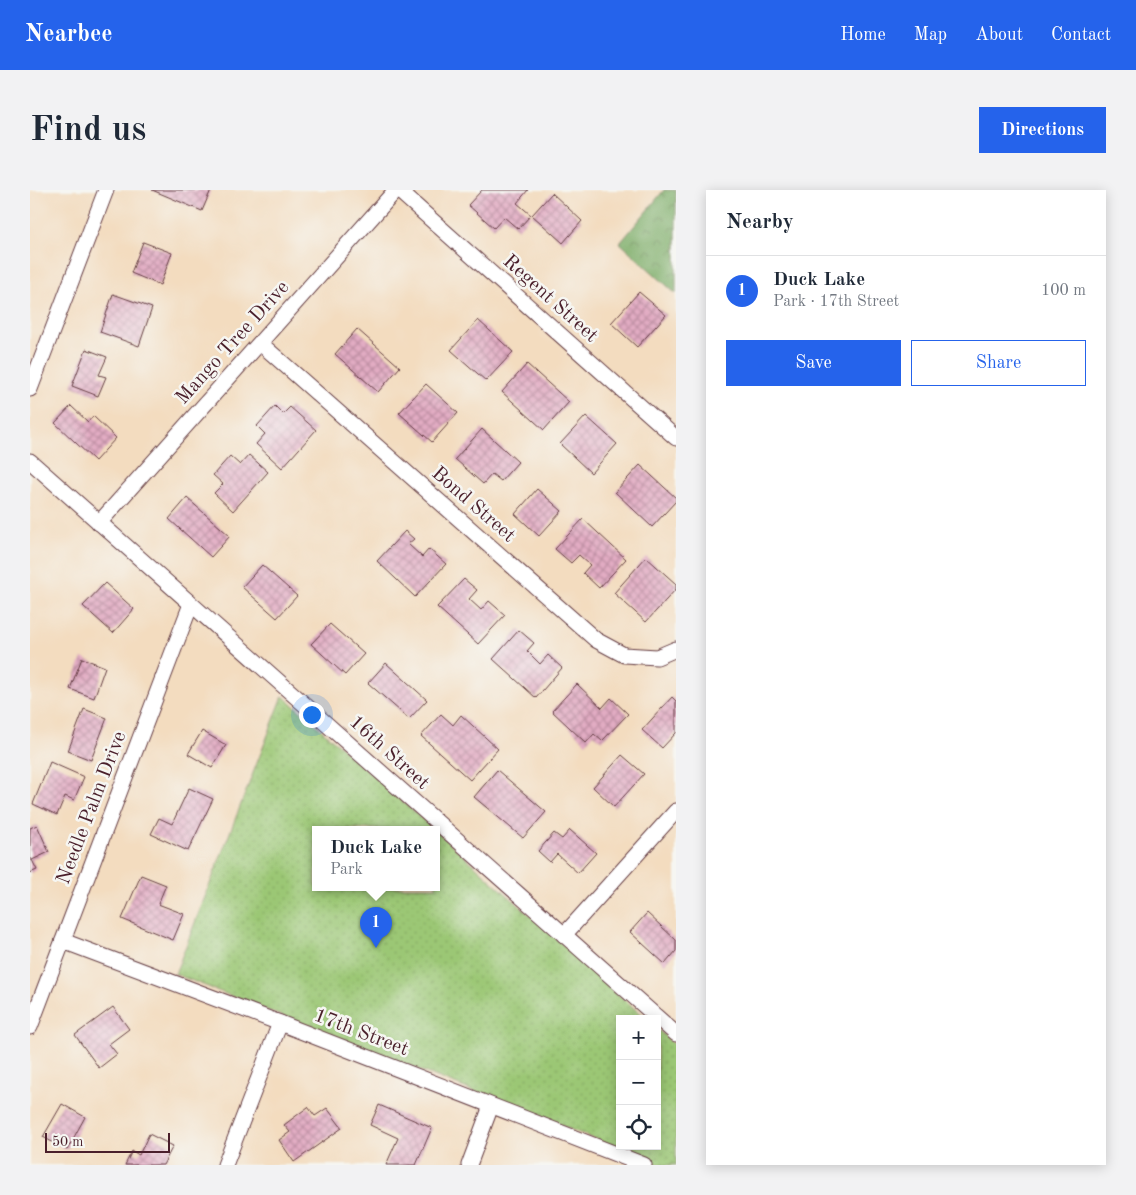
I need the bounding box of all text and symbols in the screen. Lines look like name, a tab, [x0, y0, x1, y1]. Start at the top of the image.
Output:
text: Nearbee	[25, 23, 113, 47]
text: Home	[840, 26, 886, 44]
text: Map	[914, 26, 947, 44]
text: About	[975, 26, 1023, 44]
text: Contact	[1051, 26, 1111, 44]
button: Directions	[979, 107, 1106, 153]
text: Find us	[30, 113, 146, 148]
text: Nearby	[726, 212, 794, 233]
street label: Regent Street	[499, 251, 601, 347]
text: Duck Lake	[773, 271, 865, 290]
street label: Mango Tree Drive	[173, 277, 293, 409]
text: 1	[737, 283, 747, 299]
text: 100 m	[1041, 283, 1086, 299]
text: Park · 17th Street	[773, 294, 899, 310]
button: Save	[726, 340, 901, 386]
button: Share	[911, 340, 1086, 386]
street label: Bond Street	[427, 463, 519, 547]
your location	[299, 702, 325, 728]
street label: 16th Street	[345, 712, 433, 794]
street label: Needle Palm Drive	[54, 729, 130, 887]
popup	[312, 826, 440, 891]
text: Duck Lake	[330, 839, 422, 858]
text: Park	[330, 862, 363, 878]
pin: 1	[360, 907, 392, 948]
street label: 17th Street	[311, 1006, 411, 1060]
map controls	[616, 1015, 661, 1150]
button: +	[616, 1015, 661, 1060]
button: −	[616, 1060, 661, 1105]
button: locate	[616, 1105, 661, 1150]
scale bar	[45, 1130, 170, 1153]
text: 50 m	[52, 1135, 83, 1149]

